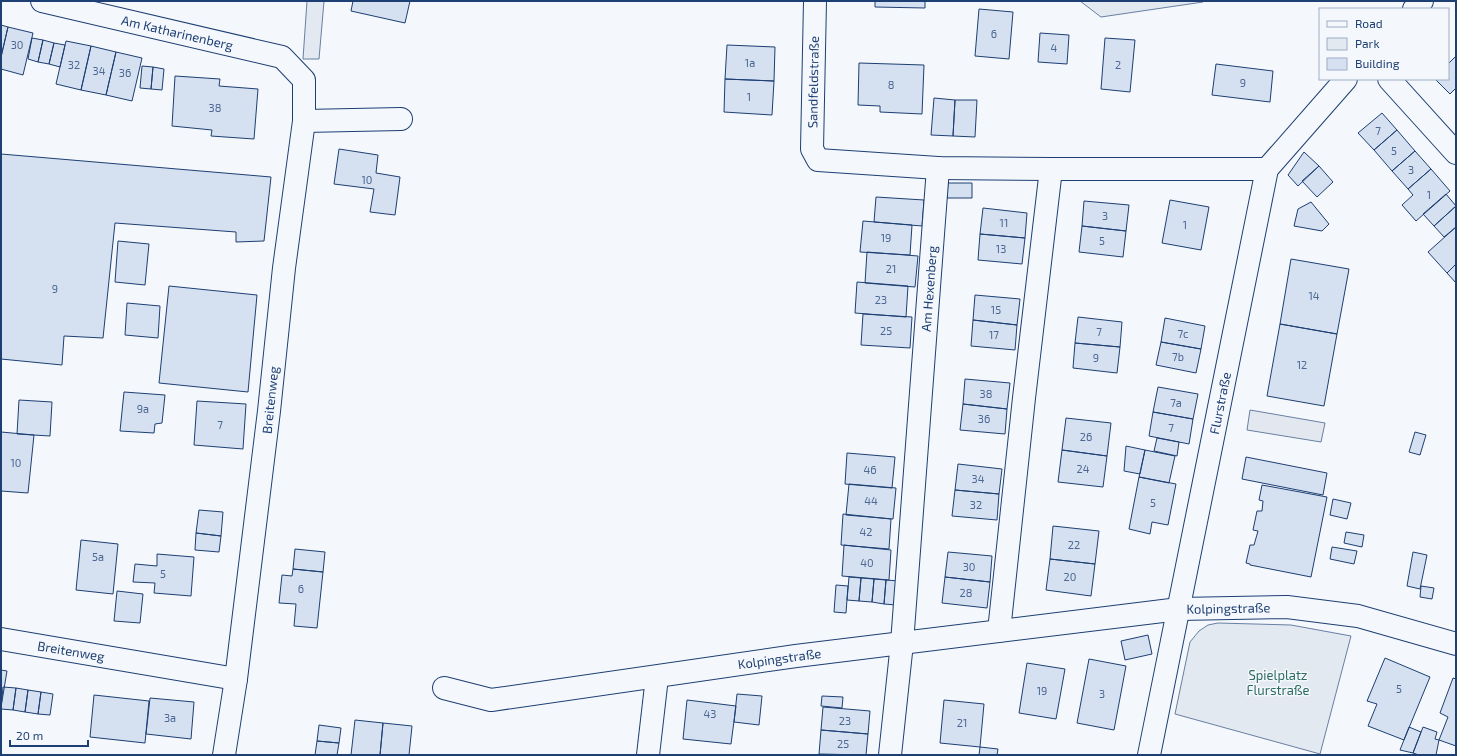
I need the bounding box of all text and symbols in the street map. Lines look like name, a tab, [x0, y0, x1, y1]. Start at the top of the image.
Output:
legend	[1319, 8, 1449, 80]
street label: Am Katharinenberg	[120, 12, 235, 53]
text: Road	[1355, 16, 1383, 30]
house number: 6	[991, 27, 997, 40]
street label: Sandfeldstraße	[804, 36, 822, 128]
text: Park	[1355, 36, 1380, 50]
house number: 30	[11, 38, 23, 51]
house number: 4	[1051, 41, 1058, 54]
house number: 1a	[745, 56, 755, 69]
text: Building	[1355, 56, 1400, 70]
house number: 32	[68, 58, 80, 71]
house number: 2	[1115, 58, 1121, 71]
house number: 34	[93, 64, 106, 77]
house number: 36	[119, 66, 131, 79]
house number: 9	[1240, 76, 1246, 89]
house number: 8	[888, 78, 894, 91]
house number: 1	[747, 90, 751, 103]
house number: 38	[209, 101, 221, 114]
house number: 7	[1375, 124, 1381, 137]
house number: 5	[1391, 144, 1397, 157]
house number: 3	[1408, 163, 1414, 176]
house number: 10	[361, 173, 373, 186]
house number: 1	[1427, 188, 1431, 201]
house number: 3	[1102, 209, 1108, 222]
house number: 11	[1000, 216, 1008, 229]
house number: 1	[1183, 218, 1187, 231]
house number: 19	[881, 231, 891, 244]
house number: 5	[1099, 234, 1105, 247]
house number: 13	[996, 242, 1006, 255]
street label: Am Hexenberg	[918, 245, 940, 332]
house number: 21	[886, 262, 896, 275]
house number: 9	[52, 282, 58, 295]
house number: 14	[1308, 289, 1320, 302]
house number: 23	[875, 293, 887, 306]
house number: 15	[991, 303, 1001, 316]
house number: 25	[880, 324, 892, 337]
house number: 7	[1096, 325, 1102, 338]
house number: 7c	[1177, 327, 1189, 340]
house number: 17	[989, 328, 999, 341]
house number: 7b	[1172, 350, 1184, 363]
house number: 9	[1093, 351, 1099, 364]
house number: 12	[1297, 358, 1307, 371]
street label: Breitenweg	[259, 365, 281, 435]
street label: Flurstraße	[1206, 370, 1234, 436]
house number: 38	[980, 387, 992, 400]
house number: 7a	[1170, 396, 1182, 409]
house number: 9a	[137, 402, 149, 415]
house number: 36	[978, 412, 990, 425]
house number: 7	[217, 418, 223, 431]
house number: 7	[1168, 421, 1174, 434]
house number: 26	[1080, 430, 1092, 443]
house number: 10	[10, 456, 22, 469]
house number: 24	[1077, 462, 1090, 475]
house number: 46	[863, 463, 877, 476]
house number: 34	[972, 472, 985, 485]
house number: 44	[864, 494, 878, 507]
house number: 5	[1150, 496, 1156, 509]
house number: 32	[970, 498, 982, 511]
house number: 42	[860, 525, 872, 538]
house number: 22	[1068, 538, 1080, 551]
house number: 5a	[92, 550, 104, 563]
house number: 40	[860, 556, 874, 569]
house number: 30	[963, 560, 975, 573]
house number: 5	[160, 567, 166, 580]
house number: 20	[1064, 570, 1076, 583]
house number: 6	[298, 582, 304, 595]
house number: 28	[960, 586, 972, 599]
street label: Kolpingstraße	[1186, 599, 1271, 617]
street label: Breitenweg	[36, 637, 106, 664]
street label: Kolpingstraße	[737, 645, 822, 672]
park label: Spielplatz Flurstraße	[1246, 667, 1310, 698]
house number: 5	[1396, 682, 1402, 695]
house number: 19	[1037, 684, 1047, 697]
house number: 3	[1099, 687, 1105, 700]
house number: 43	[704, 707, 716, 720]
house number: 3a	[164, 711, 176, 724]
house number: 23	[839, 714, 851, 727]
house number: 21	[957, 716, 967, 729]
scale bar	[10, 722, 88, 748]
text: 20 m	[16, 728, 43, 742]
house number: 25	[837, 737, 849, 750]

